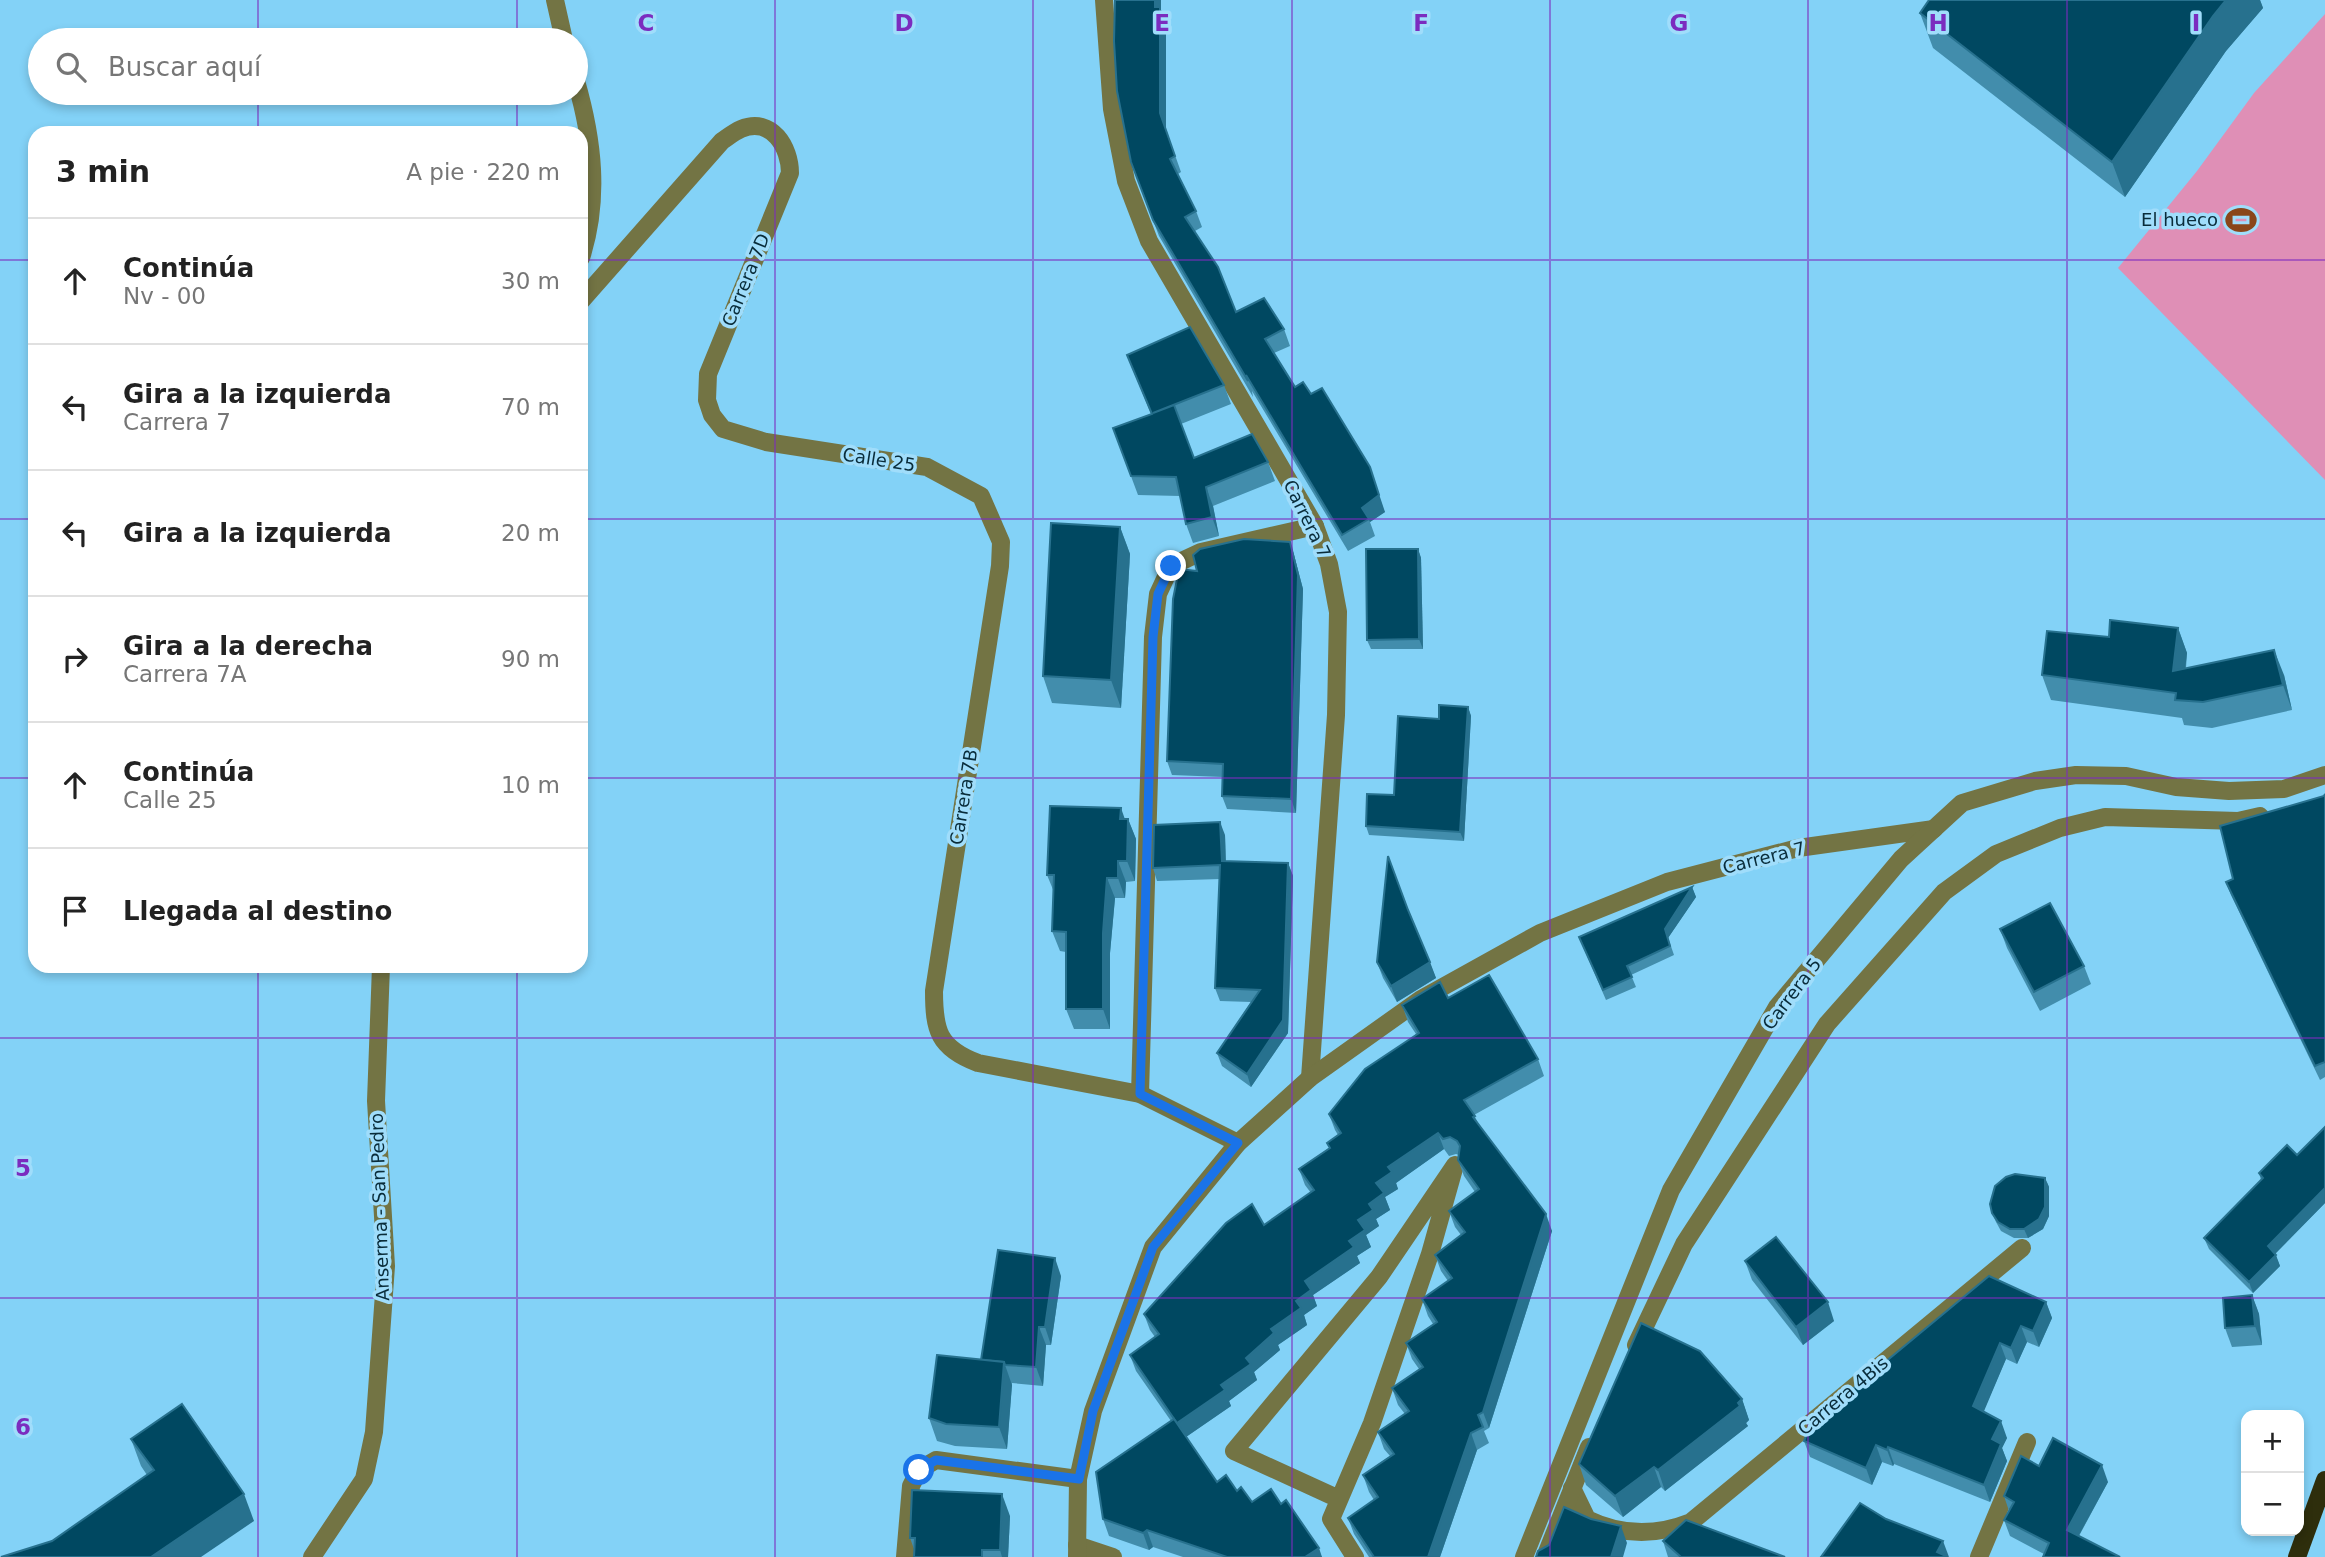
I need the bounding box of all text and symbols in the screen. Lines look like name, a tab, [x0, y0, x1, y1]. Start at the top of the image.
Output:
text: C	[638, 10, 654, 36]
text: D	[894, 10, 914, 36]
text: E	[1154, 10, 1170, 36]
text: F	[1413, 10, 1429, 36]
text: G	[1670, 10, 1688, 36]
text: H	[1928, 10, 1948, 36]
text: I	[2192, 10, 2200, 36]
search box	[28, 28, 588, 105]
icon: search	[52, 48, 90, 86]
text: Buscar aquí	[108, 52, 261, 82]
text: 3 min	[56, 154, 150, 189]
text: A pie · 220 m	[406, 159, 560, 185]
sports icon: El hueco	[2224, 203, 2258, 237]
place label: El hueco	[2141, 209, 2218, 230]
street label: Carrera 7D	[717, 230, 774, 329]
text: Continúa	[123, 253, 254, 283]
icon: ahead	[56, 262, 94, 300]
text: 30 m	[501, 268, 560, 294]
text: Nv - 00	[123, 283, 206, 309]
text: Gira a la izquierda	[123, 379, 391, 409]
icon: left	[56, 388, 94, 426]
text: 70 m	[501, 394, 560, 420]
text: Carrera 7	[123, 409, 231, 435]
street label: Calle 25	[841, 443, 917, 476]
street label: Carrera 7	[1280, 476, 1335, 561]
icon: left	[56, 514, 94, 552]
text: Gira a la izquierda	[123, 518, 391, 548]
text: 20 m	[501, 520, 560, 546]
route end	[1155, 550, 1186, 581]
text: Gira a la derecha	[123, 631, 373, 661]
icon: right	[56, 640, 94, 678]
text: 90 m	[501, 646, 560, 672]
text: Carrera 7A	[123, 661, 247, 687]
street label: Carrera 7B	[946, 748, 981, 846]
text: Continúa	[123, 757, 254, 787]
icon: ahead	[56, 766, 94, 804]
text: 10 m	[501, 772, 560, 798]
text: Calle 25	[123, 787, 217, 813]
street label: Carrera 7	[1720, 837, 1807, 878]
icon: arrive	[56, 892, 94, 930]
text: Llegada al destino	[123, 896, 392, 926]
street label: Carrera 5	[1758, 954, 1825, 1034]
street label: Anserma - San Pedro	[366, 1113, 393, 1301]
text: 5	[15, 1155, 31, 1181]
street label: Carrera 4Bis	[1793, 1352, 1892, 1439]
map controls	[2241, 1410, 2304, 1536]
button: +	[2241, 1410, 2304, 1473]
text: 6	[15, 1414, 31, 1440]
route start	[903, 1454, 934, 1485]
button: −	[2241, 1473, 2304, 1536]

